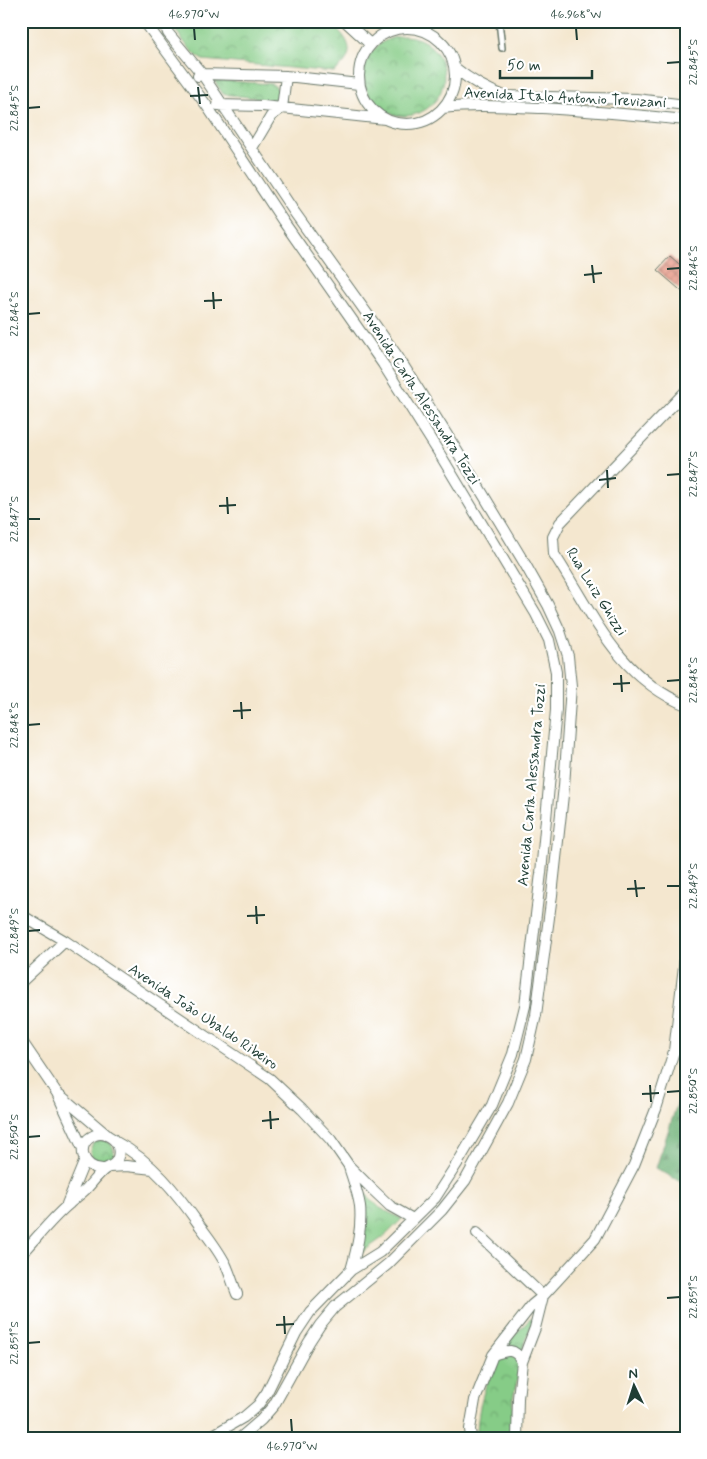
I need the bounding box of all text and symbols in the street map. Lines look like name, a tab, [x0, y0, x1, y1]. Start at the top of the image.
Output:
text: 46.970°W	[169, 7, 219, 23]
text: 46.968°W	[551, 7, 601, 23]
text: 22.845°S	[686, 38, 702, 85]
scale bar	[500, 48, 592, 80]
text: 50 m	[507, 56, 541, 76]
street label: Avenida Italo Antonio Trevizani	[463, 83, 667, 113]
text: 22.845°S	[7, 84, 23, 131]
text: 22.846°S	[686, 245, 702, 291]
text: 22.846°S	[7, 291, 23, 337]
street label: Avenida Carla Alessandra Tozzi	[357, 307, 485, 489]
text: 22.847°S	[686, 450, 702, 497]
text: 22.847°S	[7, 495, 23, 542]
street label: Rua Luiz Ghizzi	[561, 544, 631, 640]
text: 22.848°S	[686, 657, 702, 703]
street label: Avenida Carla Alessandra Tozzi	[513, 683, 551, 887]
text: 22.848°S	[7, 702, 23, 748]
text: 22.849°S	[686, 863, 702, 909]
text: 22.849°S	[7, 908, 23, 954]
street label: Avenida João Ubaldo Ribeiro	[124, 959, 282, 1075]
text: 22.850°S	[686, 1068, 702, 1114]
text: 22.850°S	[7, 1114, 23, 1160]
text: 22.851°S	[686, 1275, 702, 1319]
text: 22.851°S	[7, 1321, 23, 1365]
north arrow	[610, 1362, 660, 1412]
text: N	[628, 1365, 638, 1383]
text: 46.970°W	[267, 1439, 317, 1455]

